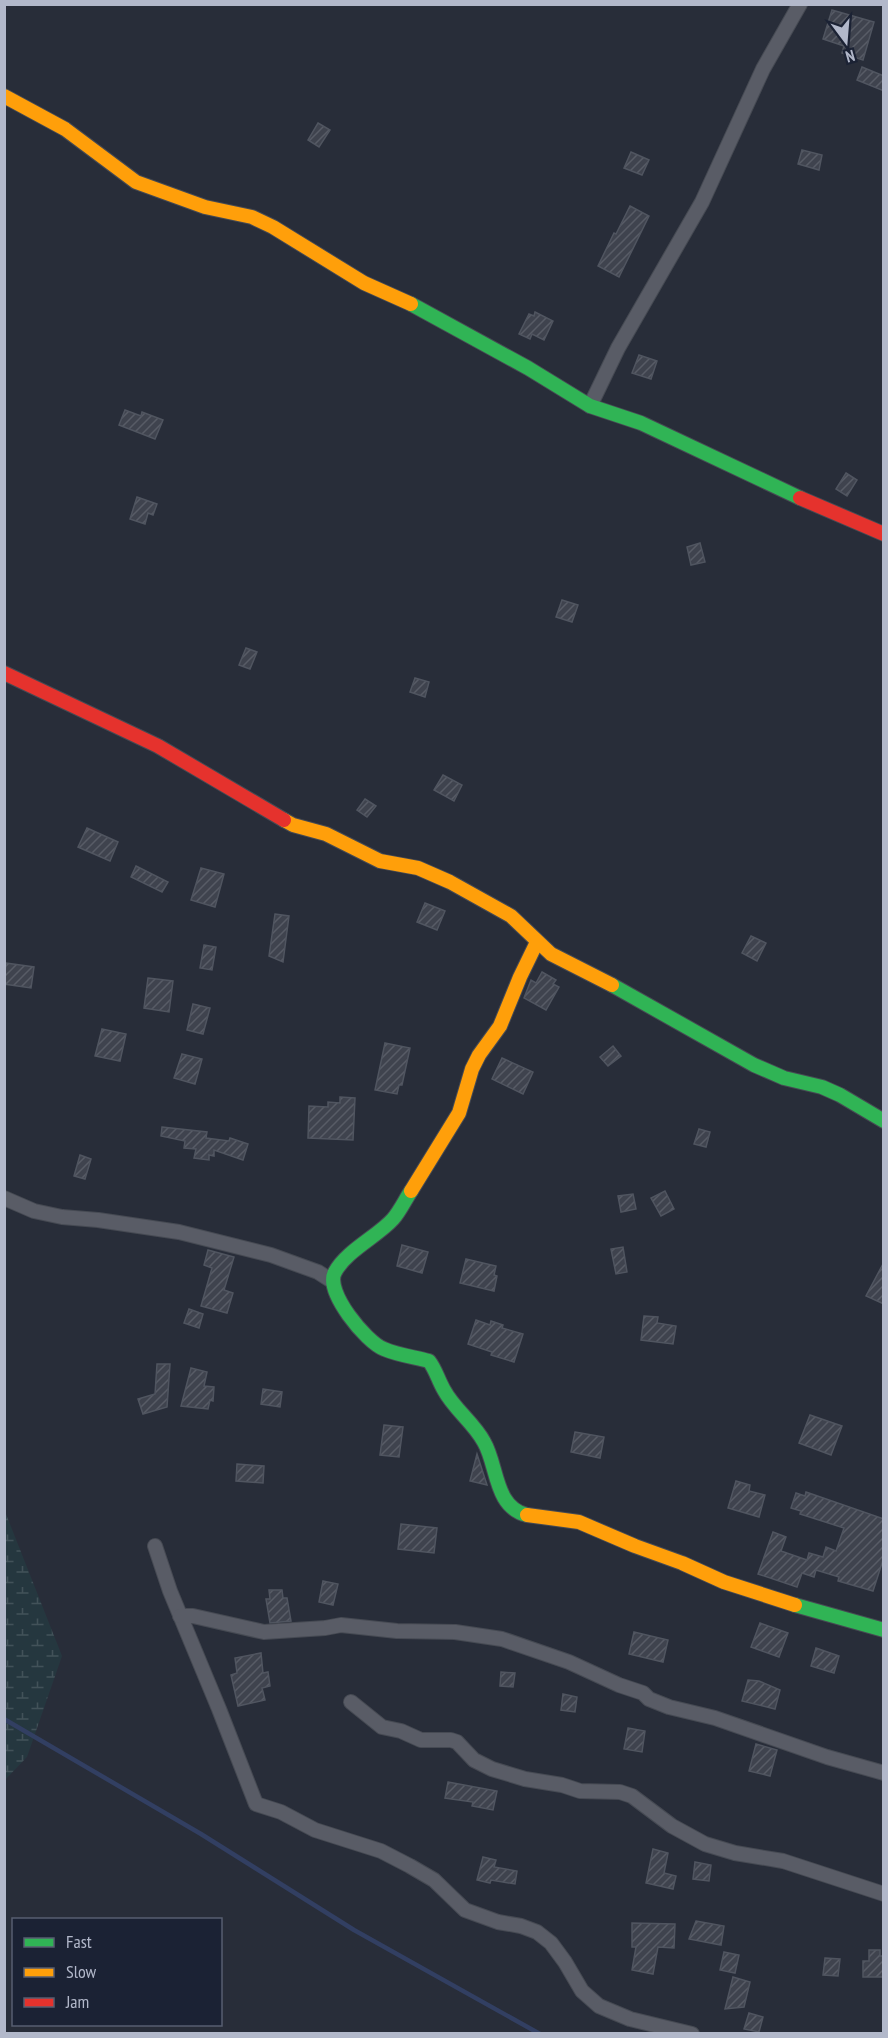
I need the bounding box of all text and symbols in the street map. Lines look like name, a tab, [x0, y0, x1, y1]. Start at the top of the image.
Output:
north arrow	[816, 12, 876, 72]
text: N	[843, 46, 857, 67]
legend	[12, 1918, 222, 2026]
text: Fast	[66, 1930, 92, 1953]
text: Slow	[66, 1960, 97, 1983]
text: Jam	[65, 1990, 89, 2013]

